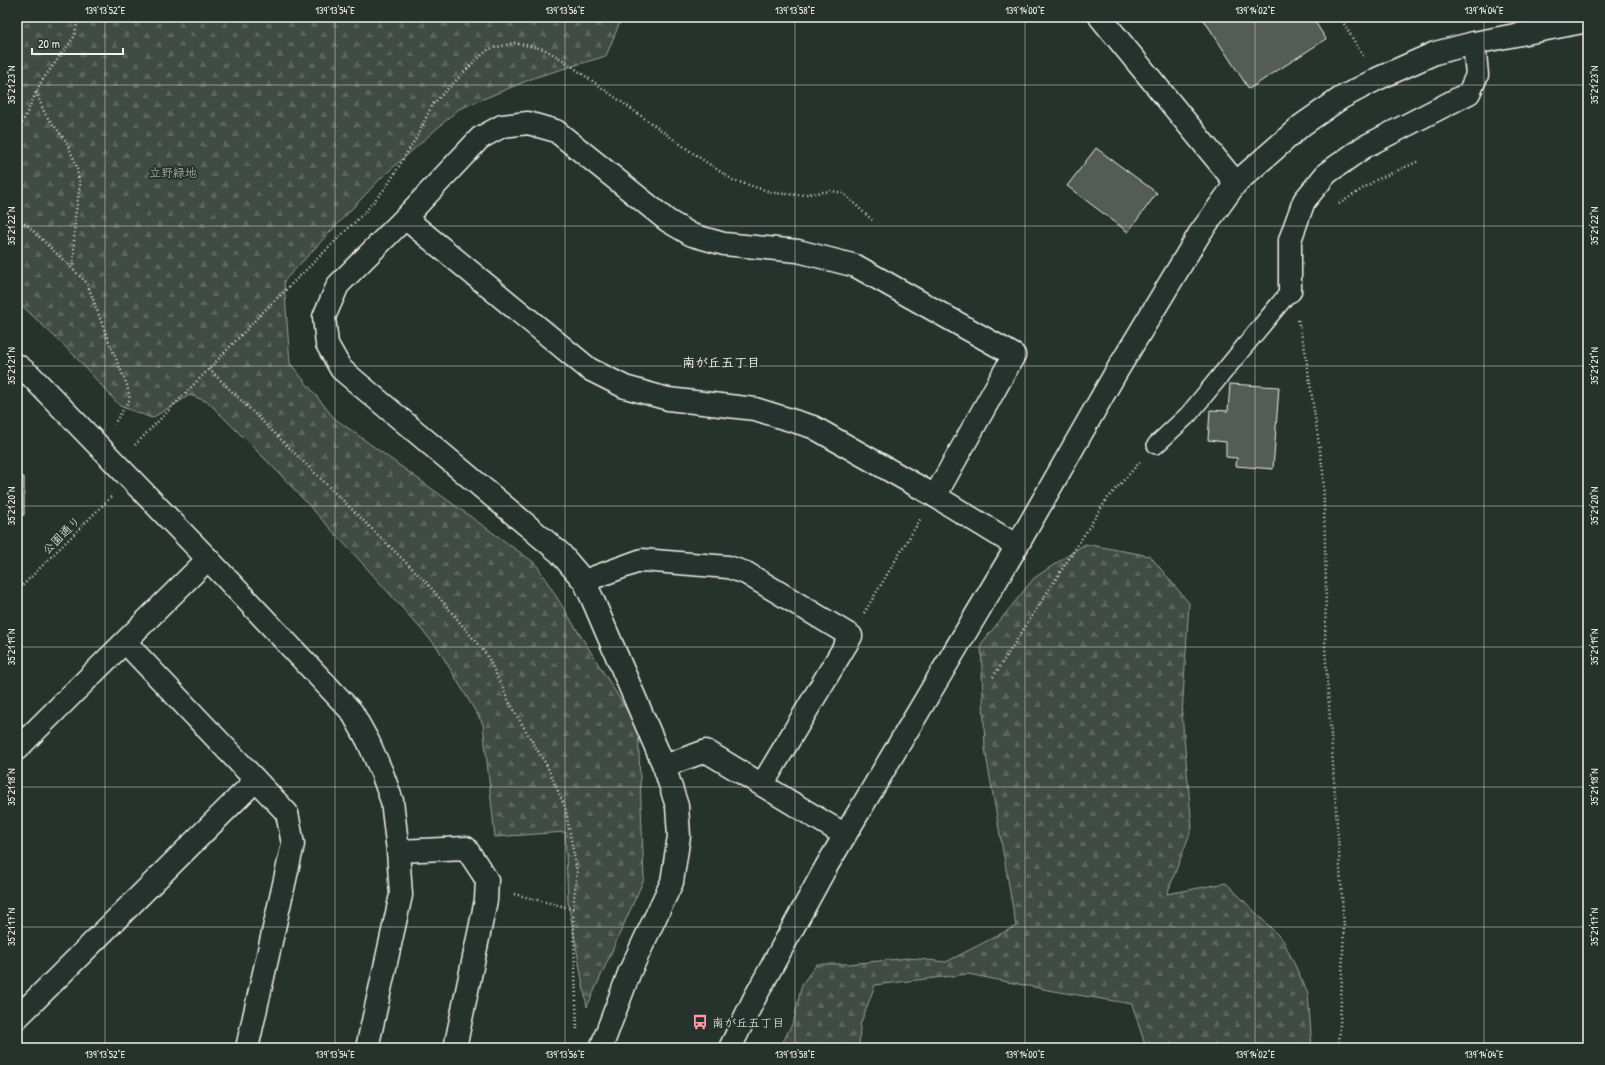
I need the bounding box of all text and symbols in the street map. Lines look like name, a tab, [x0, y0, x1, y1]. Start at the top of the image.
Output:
text: 139°13'52"E	[85, 4, 126, 17]
text: 139°13'54"E	[315, 4, 355, 17]
text: 139°13'56"E	[545, 4, 585, 17]
text: 139°13'58"E	[775, 4, 816, 17]
text: 139°14'00"E	[1005, 4, 1045, 17]
text: 139°14'02"E	[1235, 4, 1275, 17]
text: 139°14'04"E	[1465, 4, 1504, 17]
scale bar	[32, 30, 123, 56]
text: 20 m	[38, 35, 60, 52]
text: 35°21'23"N	[5, 66, 18, 104]
text: 35°21'23"N	[1588, 66, 1601, 104]
park label: 立野緑地	[149, 164, 197, 181]
text: 35°21'22"N	[5, 207, 18, 245]
text: 35°21'22"N	[1588, 207, 1601, 245]
text: 35°21'21"N	[5, 347, 18, 385]
text: 35°21'21"N	[1588, 347, 1601, 385]
district label: 南が丘五丁目	[682, 353, 760, 371]
text: 35°21'20"N	[5, 487, 18, 525]
text: 35°21'20"N	[1588, 487, 1601, 525]
street label: 公園通り	[38, 512, 84, 558]
text: 35°21'19"N	[5, 629, 18, 665]
text: 35°21'19"N	[1588, 629, 1601, 665]
text: 35°21'18"N	[5, 768, 18, 806]
text: 35°21'18"N	[1588, 768, 1601, 806]
text: 35°21'17"N	[5, 908, 18, 946]
text: 35°21'17"N	[1588, 908, 1601, 946]
bus stop icon: 南が丘五丁目	[691, 1013, 709, 1031]
place label: 南が丘五丁目	[712, 1014, 784, 1031]
text: 139°13'52"E	[85, 1048, 126, 1061]
text: 139°13'54"E	[315, 1048, 355, 1061]
text: 139°13'56"E	[545, 1048, 585, 1061]
text: 139°13'58"E	[775, 1048, 816, 1061]
text: 139°14'00"E	[1005, 1048, 1045, 1061]
text: 139°14'02"E	[1235, 1048, 1275, 1061]
text: 139°14'04"E	[1465, 1048, 1504, 1061]

